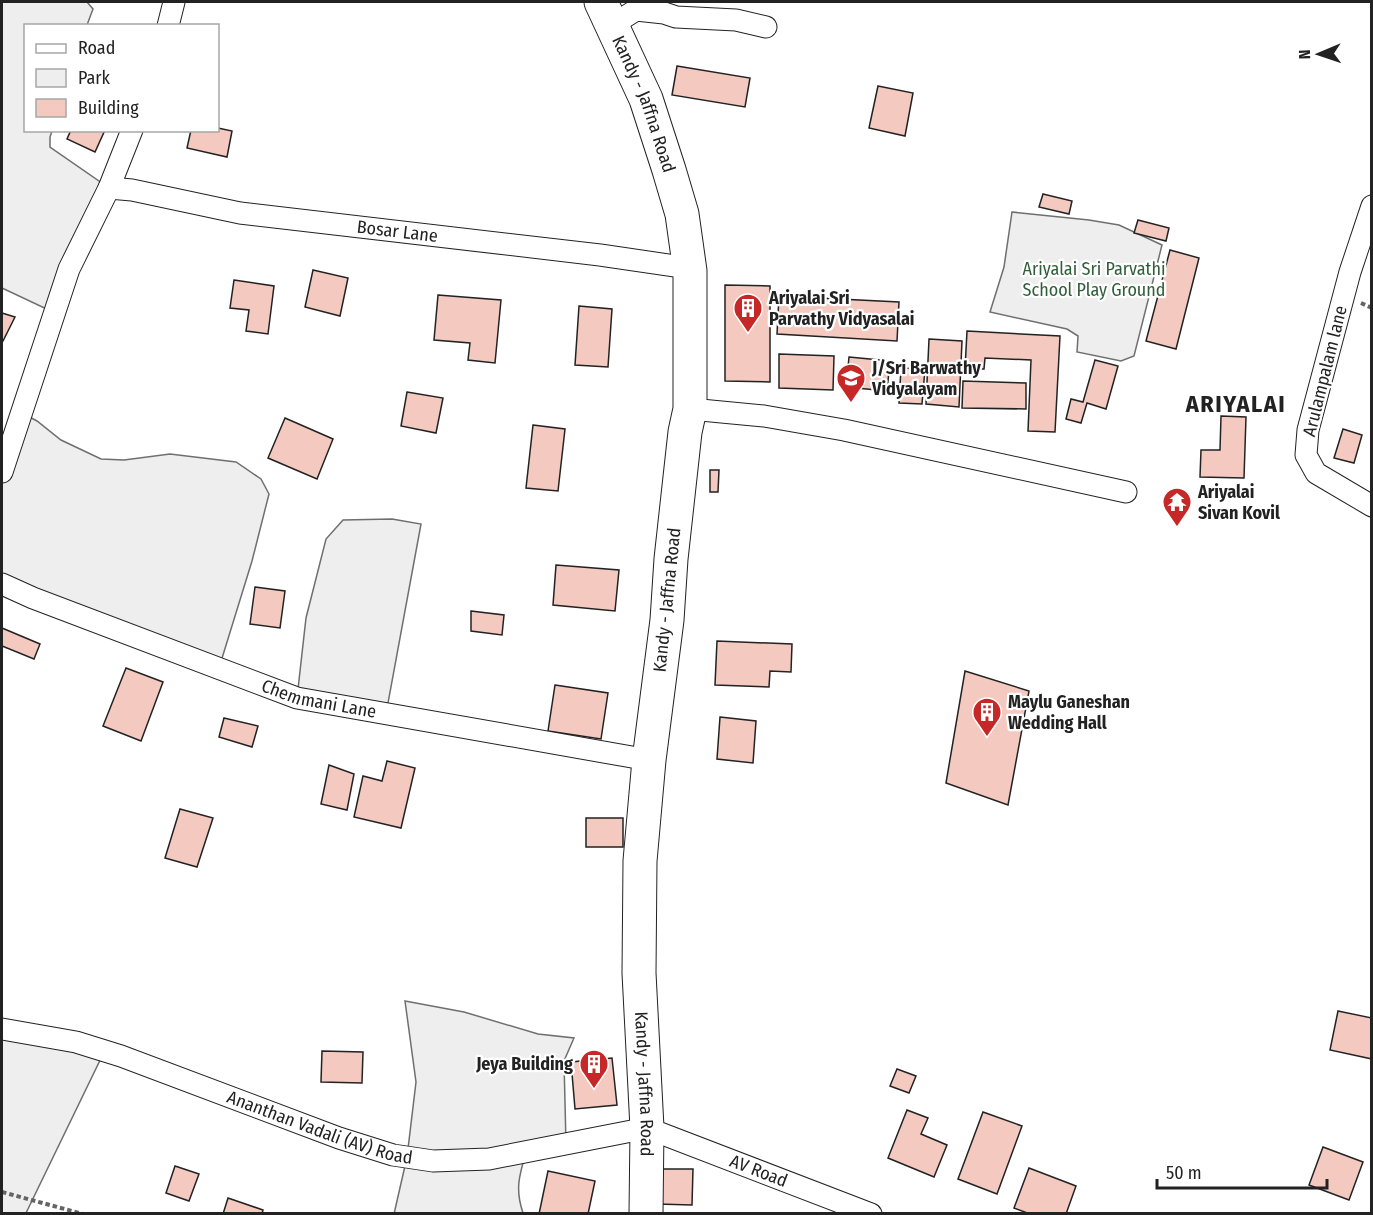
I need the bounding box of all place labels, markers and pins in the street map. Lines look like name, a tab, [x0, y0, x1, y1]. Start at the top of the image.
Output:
place label: Ariyalai Sri Parvathy Vidyasalai	[768, 287, 915, 330]
building icon: Ariyalai Sri Parvathy Vidyasalai	[732, 292, 764, 334]
place label: J/Sri Barwathy Vidyalayam	[871, 357, 981, 400]
school or university icon: J/Sri Barwathy Vidyalayam	[835, 362, 867, 404]
place label: Ariyalai Sivan Kovil	[1197, 481, 1280, 524]
temple icon: Ariyalai Sivan Kovil	[1161, 486, 1193, 528]
place label: Maylu Ganeshan Wedding Hall	[1008, 691, 1130, 734]
building icon: Maylu Ganeshan Wedding Hall	[971, 696, 1003, 738]
building icon: Jeya Building	[578, 1048, 610, 1090]
place label: Jeya Building	[475, 1053, 573, 1075]

